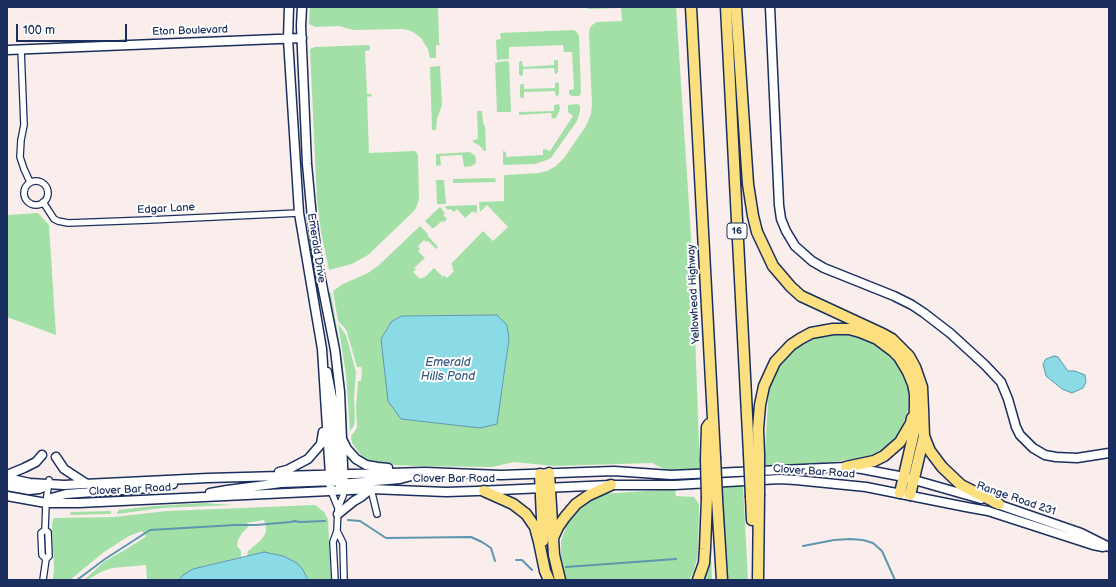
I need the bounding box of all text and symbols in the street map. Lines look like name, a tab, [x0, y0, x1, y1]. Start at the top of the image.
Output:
scale bar	[18, 16, 129, 42]
text: 100 m	[23, 23, 55, 38]
street label: Eton Boulevard	[152, 23, 228, 39]
street label: Edgar Lane	[137, 201, 195, 217]
street label: Emerald Drive	[304, 212, 328, 284]
road number: 16	[727, 223, 747, 239]
street label: Yellowhead Highway	[685, 244, 703, 344]
water label: Emerald Hills Pond	[421, 356, 475, 384]
street label: Clover Bar Road	[772, 463, 856, 481]
street label: Clover Bar Road	[413, 472, 495, 486]
street label: Range Road 231	[975, 479, 1057, 519]
street label: Clover Bar Road	[89, 481, 171, 499]

